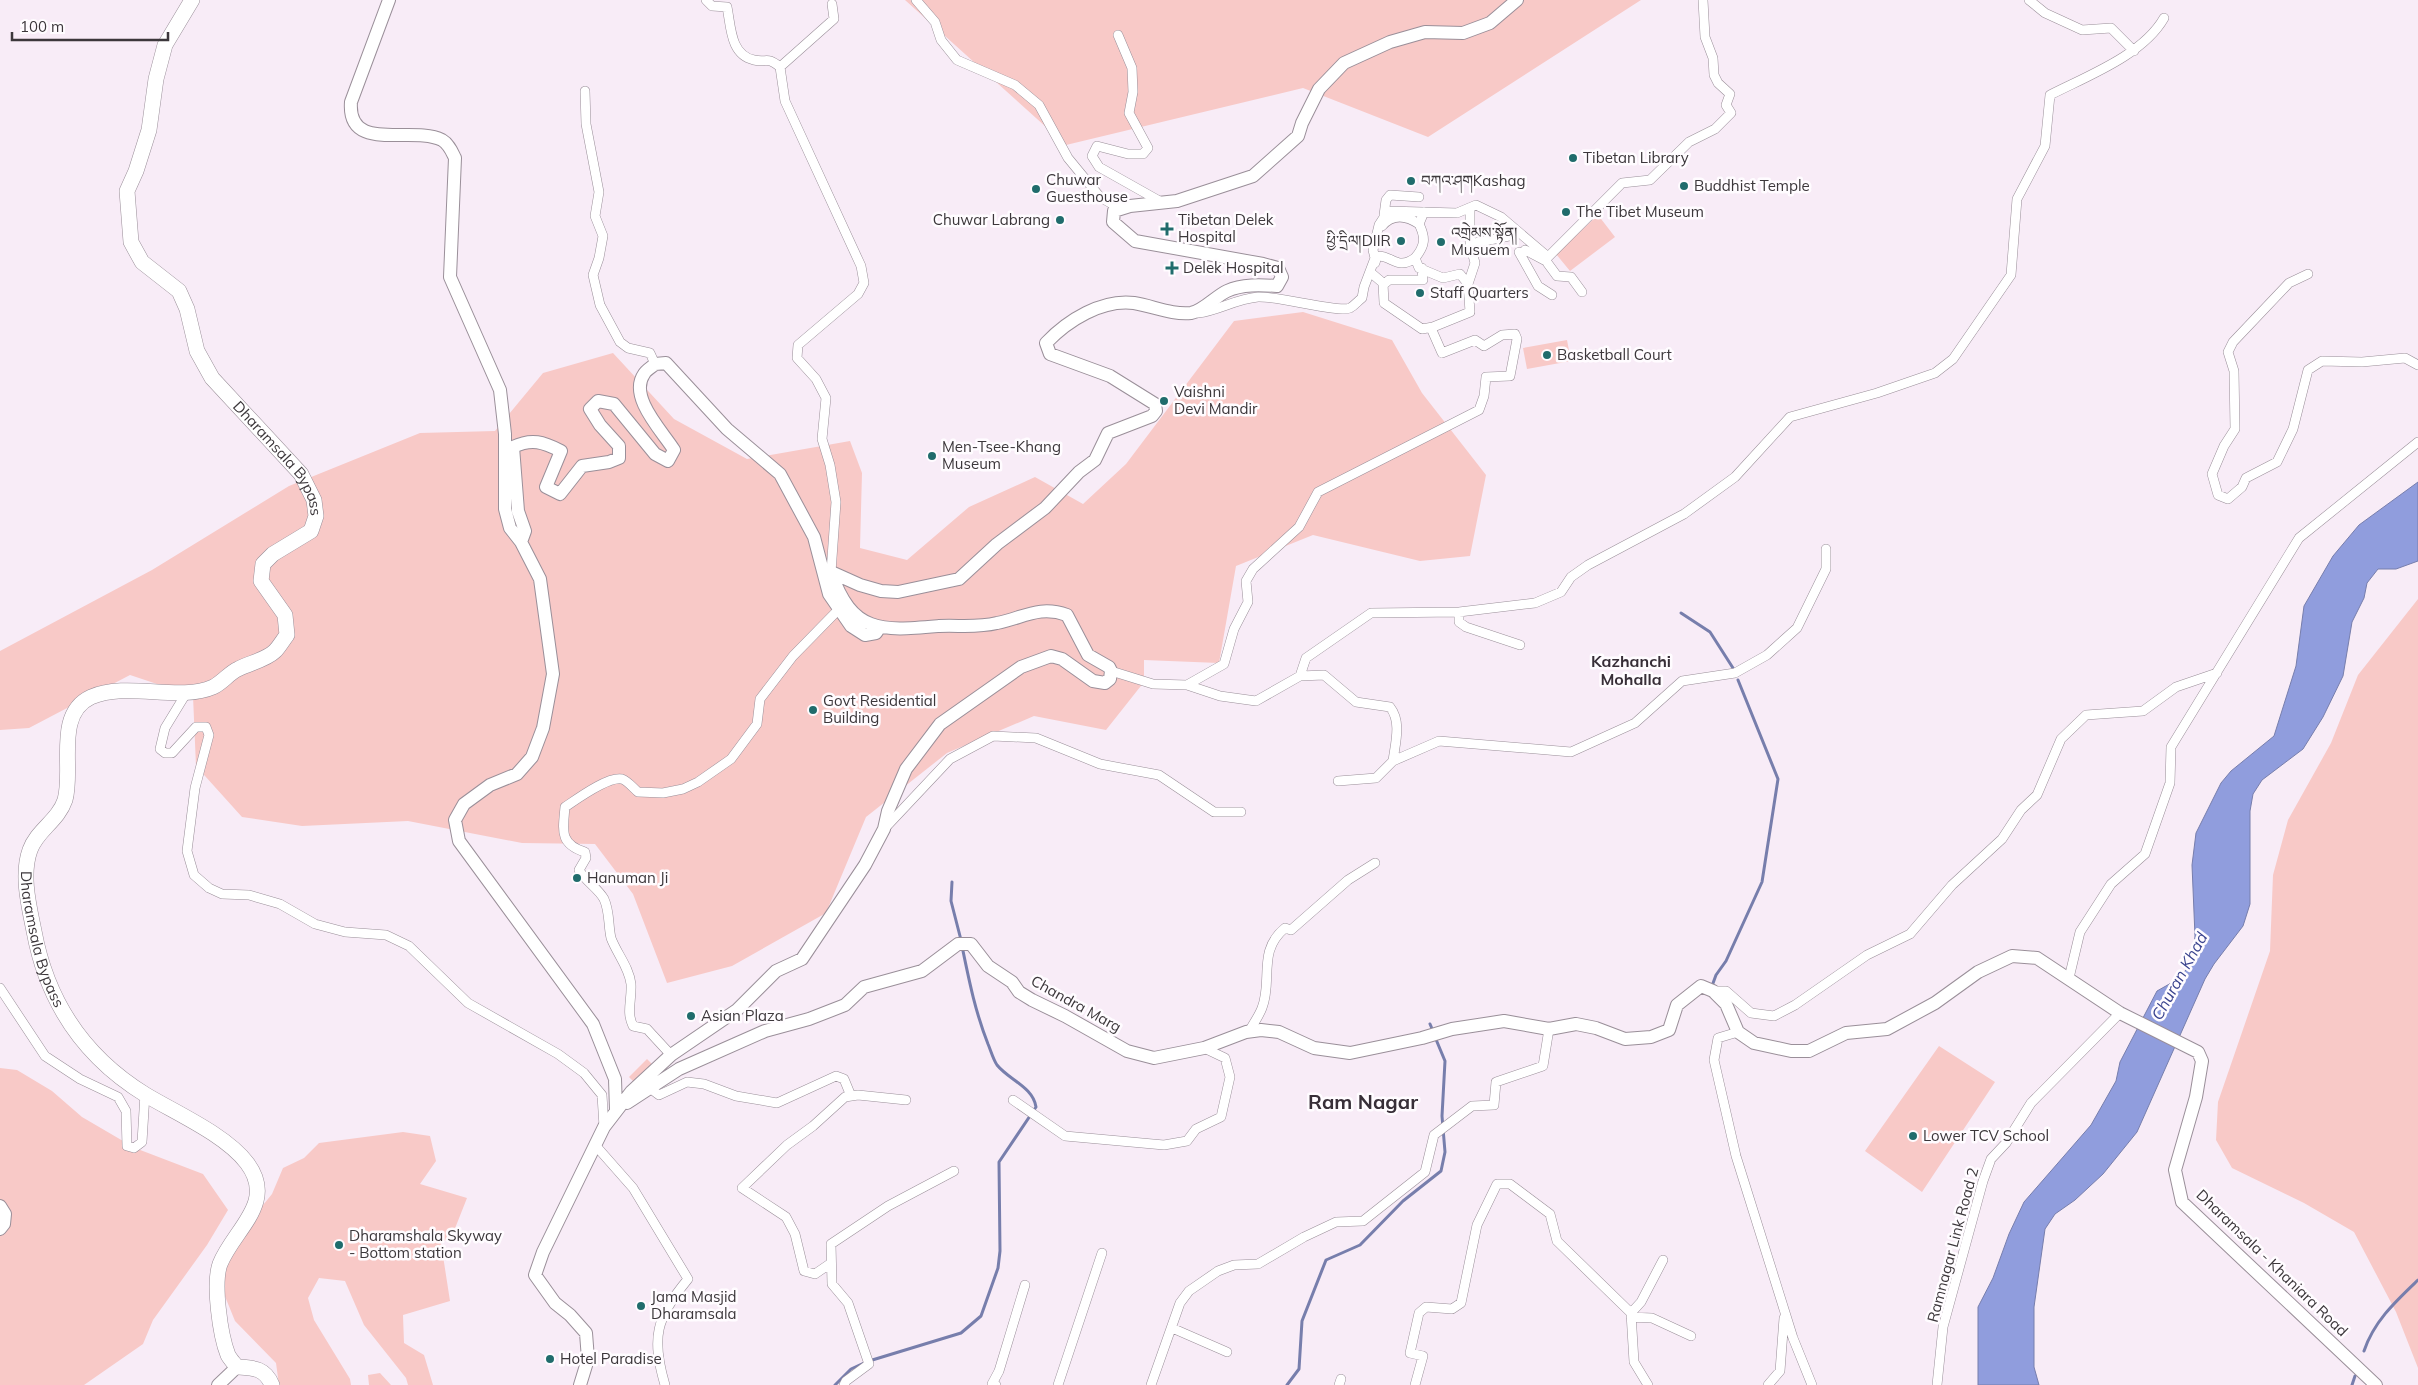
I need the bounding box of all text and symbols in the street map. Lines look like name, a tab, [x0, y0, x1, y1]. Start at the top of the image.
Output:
scale bar	[12, 10, 169, 42]
text: 100 m	[20, 17, 64, 36]
place label: Tibetan Library	[1583, 148, 1689, 167]
marker: Tibetan Library	[1567, 152, 1579, 164]
place label: Chuwar Guesthouse	[1046, 170, 1128, 206]
place label: བཀའ་ཤགKashag	[1421, 171, 1526, 194]
marker: བཀའ་ཤགKashag	[1405, 175, 1417, 187]
place label: Buddhist Temple	[1694, 176, 1810, 195]
marker: Buddhist Temple	[1678, 180, 1690, 192]
marker: Chuwar Guesthouse	[1030, 183, 1042, 195]
place label: The Tibet Museum	[1576, 202, 1704, 221]
marker: The Tibet Museum	[1560, 206, 1572, 218]
place label: Chuwar Labrang	[933, 210, 1050, 229]
place label: Tibetan Delek Hospital	[1178, 210, 1274, 246]
marker: Chuwar Labrang	[1054, 214, 1066, 226]
place label: འགྲེམས་སྟོན། Musuem	[1451, 221, 1518, 259]
marker: Tibetan Delek Hospital	[1160, 222, 1174, 236]
place label: ཕྱི་དྲིལ།DIIR	[1326, 230, 1391, 254]
marker: ཕྱི་དྲིལ།DIIR	[1395, 235, 1407, 247]
marker: འགྲེམས་སྟོན། Musuem	[1435, 236, 1447, 248]
place label: Delek Hospital	[1183, 258, 1284, 277]
marker: Delek Hospital	[1165, 261, 1179, 275]
place label: Staff Quarters	[1430, 283, 1529, 302]
marker: Staff Quarters	[1414, 287, 1426, 299]
place label: Basketball Court	[1557, 345, 1672, 364]
marker: Basketball Court	[1541, 349, 1553, 361]
place label: Vaishni Devi Mandir	[1174, 382, 1258, 418]
marker: Vaishni Devi Mandir	[1158, 395, 1170, 407]
street label: Dharamsala Bypass	[229, 397, 326, 517]
place label: Men-Tsee-Khang Museum	[942, 437, 1061, 473]
marker: Men-Tsee-Khang Museum	[926, 450, 938, 462]
district label: Kazhanchi Mohalla	[1591, 651, 1671, 689]
place label: Govt Residential Building	[823, 691, 936, 727]
marker: Govt Residential Building	[807, 704, 819, 716]
place label: Hanuman Ji	[587, 868, 668, 887]
street label: Dharamsala Bypass	[17, 871, 69, 1010]
marker: Hanuman Ji	[571, 872, 583, 884]
water label: Churan Khad	[2147, 928, 2211, 1023]
street label: Chandra Marg	[1028, 971, 1125, 1036]
place label: Asian Plaza	[701, 1006, 784, 1025]
marker: Asian Plaza	[685, 1010, 697, 1022]
district label: Ram Nagar	[1308, 1089, 1418, 1114]
place label: Lower TCV School	[1923, 1126, 2049, 1145]
marker: Lower TCV School	[1907, 1130, 1919, 1142]
street label: Ramnagar Link Road 2	[1923, 1165, 1982, 1324]
street label: Dharamsala - Khaniara Road	[2193, 1185, 2352, 1340]
place label: Dharamshala Skyway - Bottom station	[349, 1226, 502, 1262]
marker: Dharamshala Skyway - Bottom station	[333, 1239, 345, 1251]
place label: Jama Masjid Dharamsala	[651, 1287, 737, 1323]
marker: Jama Masjid Dharamsala	[635, 1300, 647, 1312]
place label: Hotel Paradise	[560, 1349, 662, 1368]
marker: Hotel Paradise	[544, 1353, 556, 1365]

